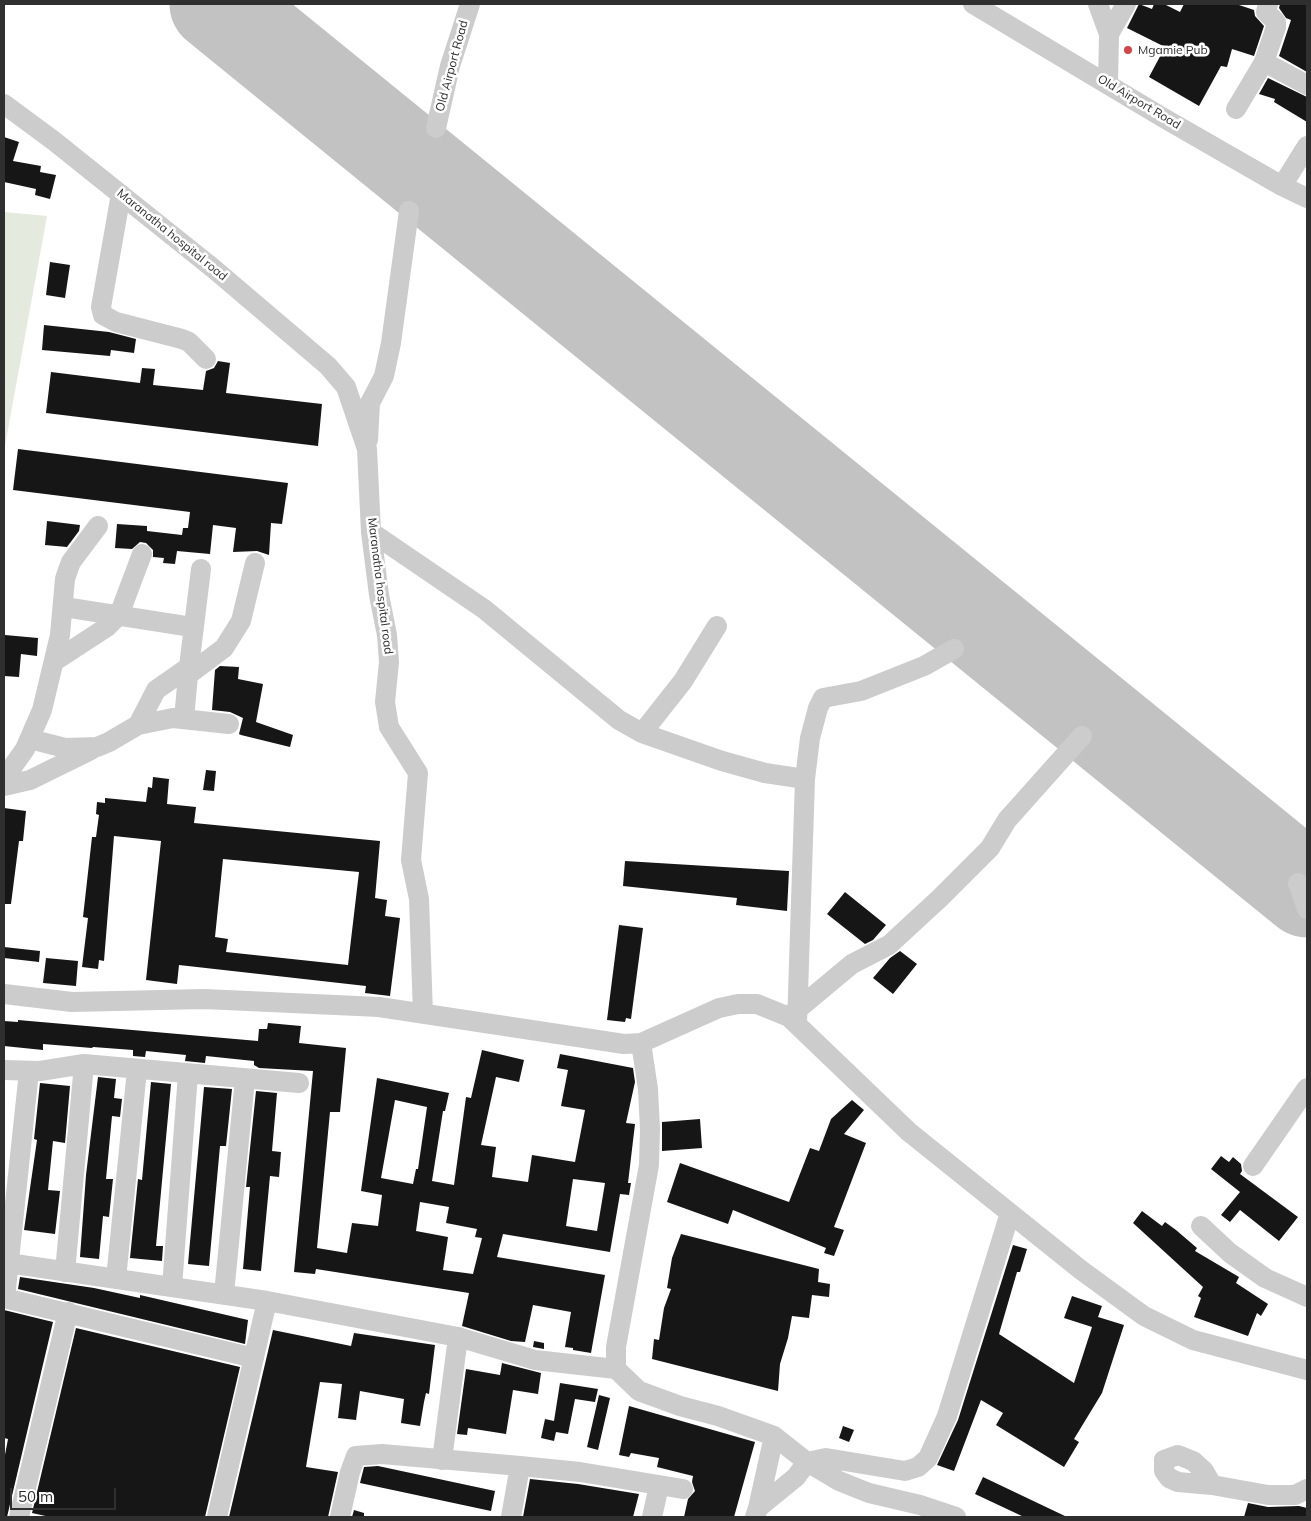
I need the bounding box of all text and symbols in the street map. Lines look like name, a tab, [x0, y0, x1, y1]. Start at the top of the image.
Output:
street label: Old Airport Road	[433, 19, 471, 113]
place label: Mgamie Pub	[1138, 43, 1208, 57]
marker: Mgamie Pub	[1122, 44, 1134, 56]
street label: Old Airport Road	[1095, 72, 1183, 132]
street label: Maranatha hospital road	[114, 186, 230, 284]
street label: Maranatha hospital road	[364, 517, 396, 655]
scale bar	[12, 1478, 119, 1510]
text: 50 m	[18, 1487, 53, 1506]

